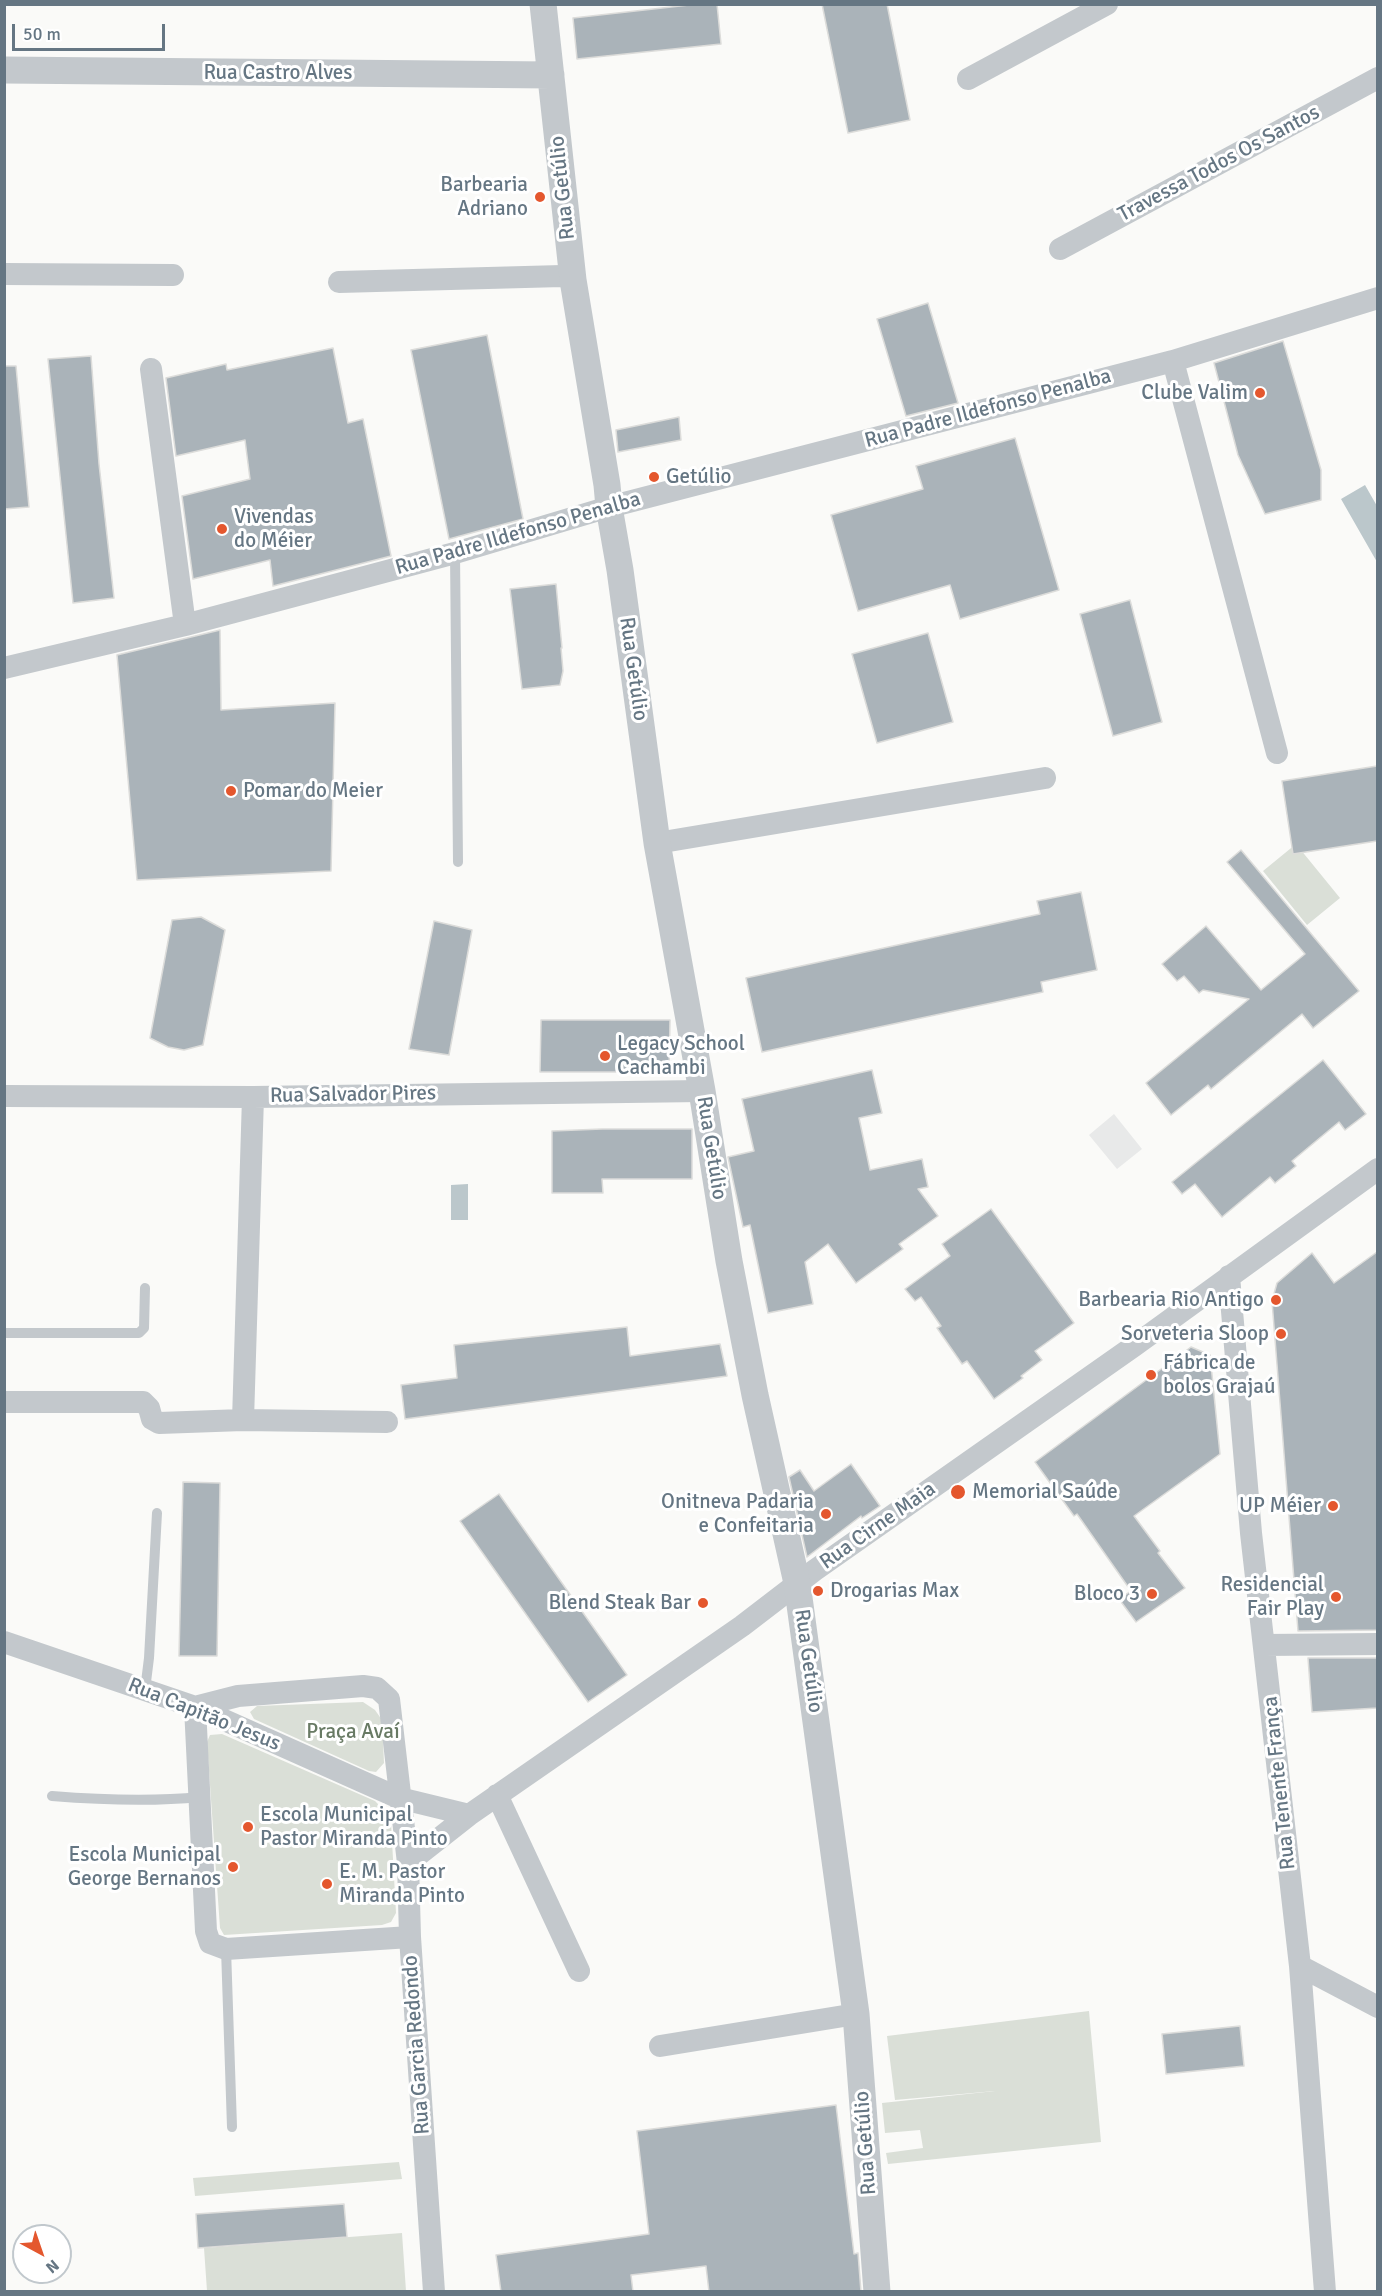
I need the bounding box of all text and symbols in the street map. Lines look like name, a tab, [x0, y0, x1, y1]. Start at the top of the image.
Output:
scale bar	[15, 12, 168, 50]
text: 50 m	[23, 23, 61, 45]
street label: Rua Castro Alves	[203, 60, 353, 86]
street label: Travessa Todos Os Santos	[1114, 100, 1324, 228]
street label: Rua Getúlio	[545, 135, 581, 241]
place label: Barbearia Adriano	[440, 172, 528, 222]
marker: Barbearia Adriano	[533, 190, 547, 204]
street label: Rua Padre Ildefonso Penalba	[862, 364, 1114, 454]
place label: Clube Valim	[1141, 380, 1248, 406]
marker: Clube Valim	[1253, 386, 1267, 400]
place label: Getúlio	[666, 464, 732, 490]
marker: Getúlio	[647, 470, 661, 484]
street label: Rua Padre Ildefonso Penalba	[392, 487, 644, 581]
place label: Vivendas do Méier	[234, 504, 314, 554]
marker: Vivendas do Méier	[215, 522, 229, 536]
street label: Rua Getúlio	[613, 616, 653, 722]
place label: Pomar do Meier	[243, 778, 383, 804]
marker: Pomar do Meier	[224, 784, 238, 798]
place label: Legacy School Cachambi	[617, 1031, 745, 1081]
marker: Legacy School Cachambi	[598, 1049, 612, 1063]
street label: Rua Salvador Pires	[270, 1081, 436, 1109]
street label: Rua Getúlio	[690, 1094, 732, 1202]
place label: Barbearia Rio Antigo	[1078, 1287, 1264, 1313]
marker: Barbearia Rio Antigo	[1269, 1293, 1283, 1307]
place label: Sorveteria Sloop	[1121, 1321, 1269, 1347]
marker: Sorveteria Sloop	[1274, 1327, 1288, 1341]
place label: Fábrica de bolos Grajaú	[1163, 1350, 1275, 1400]
marker: Fábrica de bolos Grajaú	[1144, 1368, 1158, 1382]
street label: Rua Cirne Maia	[815, 1477, 941, 1575]
place label: Memorial Saúde	[972, 1479, 1118, 1505]
marker: Memorial Saúde	[949, 1483, 967, 1501]
place label: Onitneva Padaria e Confeitaria	[661, 1489, 814, 1539]
place label: UP Méier	[1239, 1493, 1321, 1519]
marker: UP Méier	[1326, 1499, 1340, 1513]
marker: Onitneva Padaria e Confeitaria	[819, 1507, 833, 1521]
place label: Residencial Fair Play	[1221, 1572, 1324, 1622]
place label: Drogarias Max	[830, 1578, 959, 1604]
place label: Bloco 3	[1074, 1581, 1140, 1607]
marker: Drogarias Max	[811, 1584, 825, 1598]
marker: Bloco 3	[1145, 1587, 1159, 1601]
place label: Blend Steak Bar	[548, 1590, 691, 1616]
marker: Residencial Fair Play	[1329, 1590, 1343, 1604]
marker: Blend Steak Bar	[696, 1596, 710, 1610]
street label: Rua Getúlio	[788, 1608, 828, 1714]
street label: Rua Capitão Jesus	[124, 1673, 284, 1757]
street label: Rua Tenente França	[1258, 1695, 1302, 1871]
park label: Praça Avaí	[306, 1719, 400, 1745]
place label: Escola Municipal Pastor Miranda Pinto	[260, 1802, 448, 1852]
marker: Escola Municipal Pastor Miranda Pinto	[241, 1820, 255, 1834]
place label: Escola Municipal George Bernanos	[68, 1842, 221, 1892]
place label: E. M. Pastor Miranda Pinto	[339, 1859, 465, 1909]
marker: Escola Municipal George Bernanos	[226, 1860, 240, 1874]
marker: E. M. Pastor Miranda Pinto	[320, 1877, 334, 1891]
street label: Rua Garcia Redondo	[398, 1954, 436, 2136]
street label: Rua Getúlio	[850, 2090, 882, 2196]
north arrow	[12, 2224, 72, 2284]
text: N	[42, 2255, 63, 2277]

